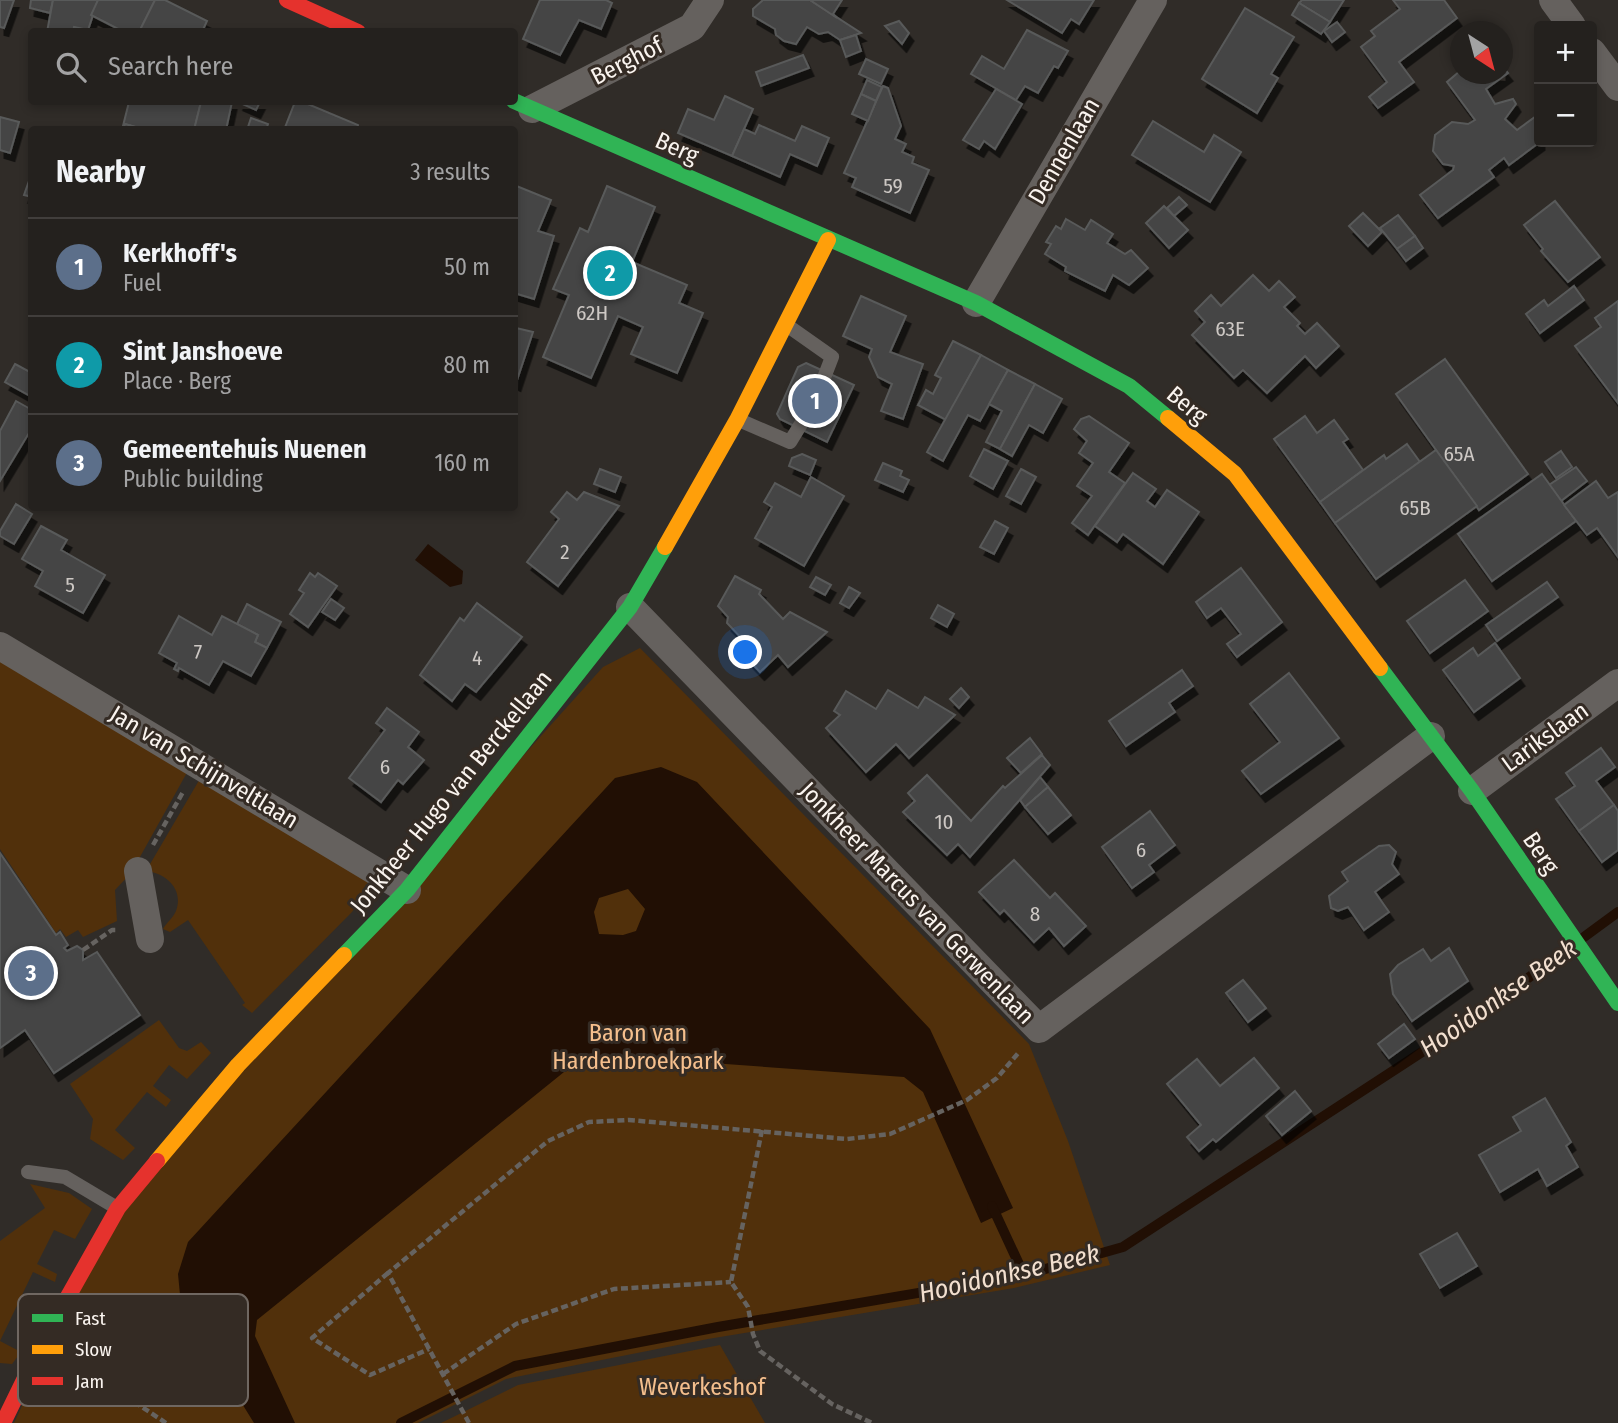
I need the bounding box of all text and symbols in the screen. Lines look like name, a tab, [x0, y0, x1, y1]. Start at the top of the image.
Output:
north arrow	[1450, 21, 1513, 84]
map controls	[1534, 21, 1597, 147]
button: +	[1534, 21, 1597, 84]
search box	[28, 28, 518, 105]
street label: Berghof	[586, 30, 669, 91]
icon: search	[52, 48, 90, 86]
text: Search here	[108, 51, 233, 82]
button: −	[1534, 84, 1597, 147]
street label: Dennenlaan	[1022, 93, 1106, 209]
street label: Berg	[651, 126, 704, 170]
text: Nearby	[56, 154, 145, 190]
text: 3 results	[410, 158, 490, 186]
house number: 59	[883, 173, 903, 199]
text: Kerkhoff's	[123, 238, 237, 269]
pin: 2	[587, 247, 633, 299]
text: 1	[74, 253, 84, 281]
text: 50 m	[444, 253, 490, 281]
text: Fuel	[123, 269, 162, 297]
house number: 62H	[576, 300, 608, 326]
house number: 63E	[1215, 316, 1245, 342]
text: Sint Janshoeve	[123, 336, 283, 367]
text: 2	[74, 351, 84, 379]
text: 80 m	[443, 351, 490, 379]
text: Place · Berg	[123, 367, 231, 395]
pin: 1	[792, 375, 838, 427]
street label: Berg	[1161, 380, 1214, 430]
text: Gemeentehuis Nuenen	[123, 434, 367, 465]
house number: 65A	[1444, 441, 1475, 467]
text: 3	[74, 449, 84, 477]
text: 160 m	[435, 449, 490, 477]
text: Public building	[123, 465, 263, 493]
house number: 65B	[1399, 495, 1431, 521]
house number: 2	[560, 539, 570, 565]
house number: 5	[65, 572, 75, 598]
your location	[728, 635, 762, 669]
house number: 7	[194, 639, 202, 665]
house number: 4	[472, 645, 482, 671]
street label: Jonkheer Hugo van Berckellaan	[344, 665, 558, 919]
street label: Larikslaan	[1496, 696, 1594, 778]
street label: Jan van Schijnveltlaan	[105, 700, 303, 834]
house number: 6	[380, 754, 390, 780]
street label: Jonkheer Marcus van Gerwenlaan	[794, 776, 1040, 1030]
house number: 10	[934, 809, 954, 835]
street label: Berg	[1517, 827, 1565, 880]
house number: 6	[1136, 837, 1146, 863]
house number: 8	[1030, 901, 1040, 927]
water label: Hooidonkse Beek	[1414, 933, 1583, 1064]
pin: 3	[8, 947, 54, 999]
park label: Baron van Hardenbroekpark	[552, 1019, 725, 1075]
water label: Hooidonkse Beek	[916, 1238, 1103, 1309]
legend	[18, 1294, 248, 1406]
text: Fast	[75, 1307, 106, 1330]
text: Slow	[75, 1338, 112, 1361]
text: Jam	[75, 1370, 104, 1393]
park label: Weverkeshof	[639, 1373, 767, 1401]

